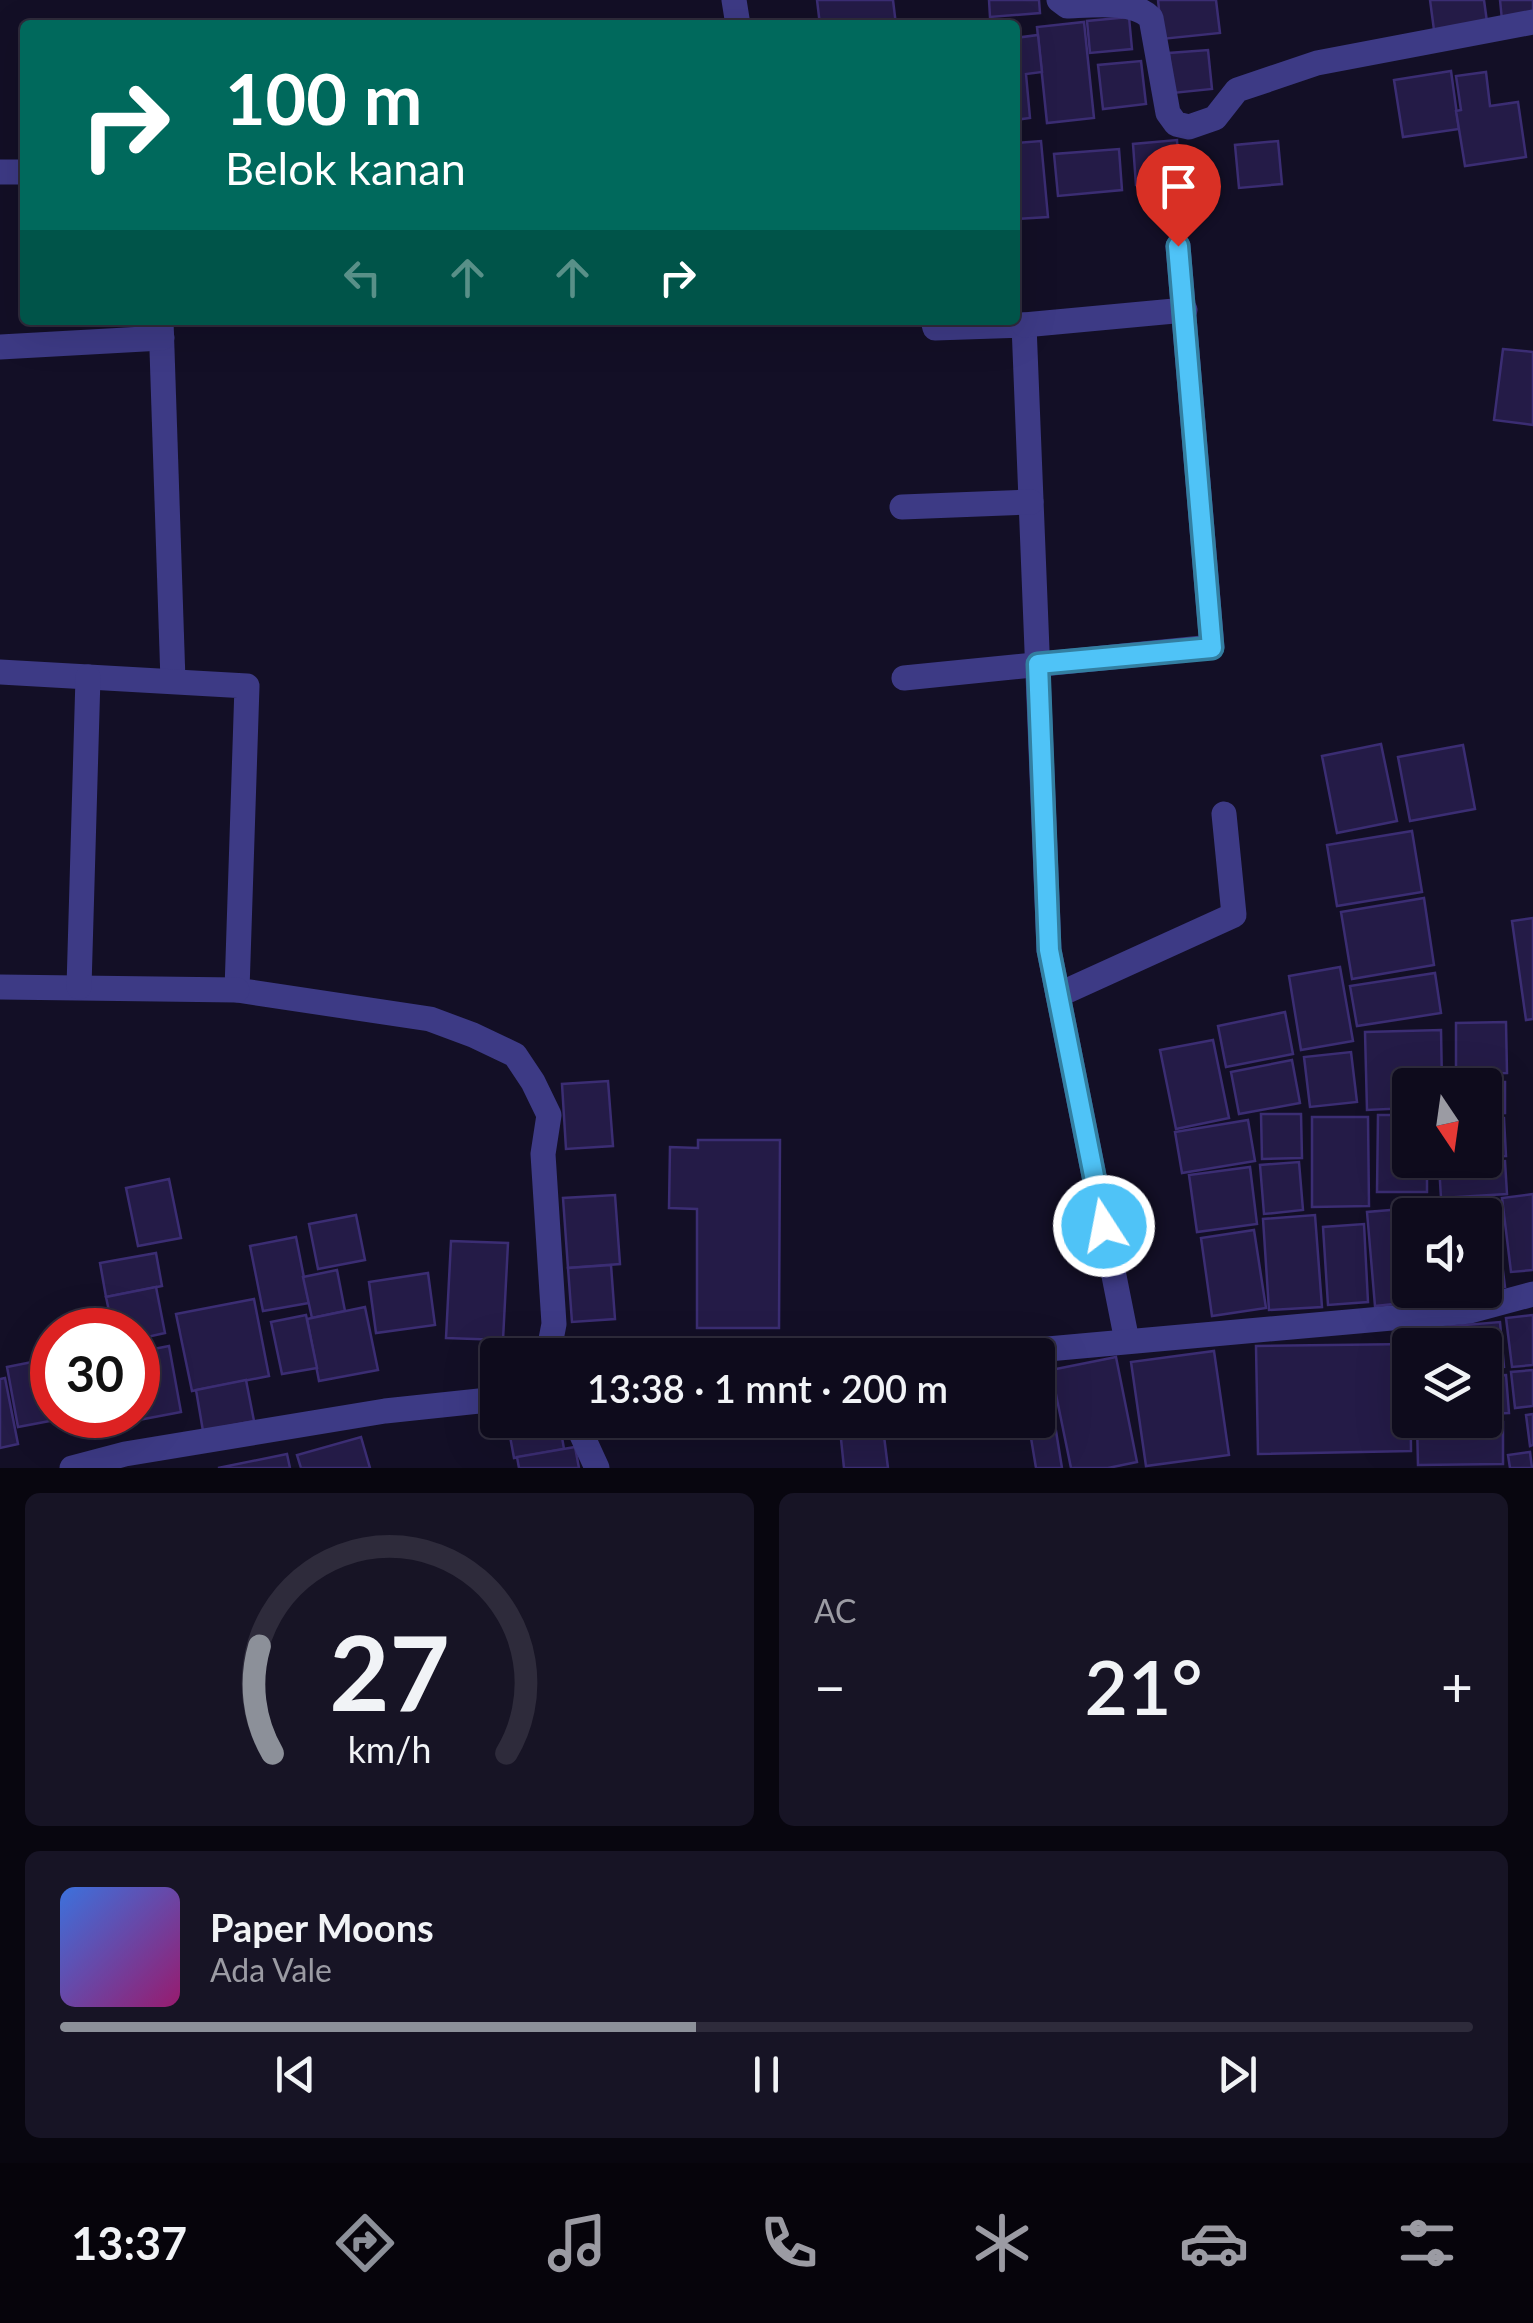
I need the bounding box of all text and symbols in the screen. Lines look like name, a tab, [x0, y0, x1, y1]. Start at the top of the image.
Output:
text: 100 m	[225, 56, 422, 140]
icon: right	[60, 60, 190, 190]
text: Belok kanan	[225, 141, 466, 195]
pin	[1136, 144, 1221, 247]
icon: arrive	[1151, 159, 1206, 214]
icon: left	[335, 250, 390, 305]
icon: ahead	[440, 250, 495, 305]
icon: ahead	[545, 250, 600, 305]
icon: right	[650, 250, 705, 305]
north arrow	[1392, 1068, 1502, 1178]
map controls	[1392, 1068, 1502, 1438]
position arrow	[1052, 1174, 1156, 1278]
button: sound	[1392, 1198, 1502, 1308]
speed limit sign: 30	[30, 1308, 160, 1438]
button: layers	[1392, 1328, 1502, 1438]
text: 13:38 · 1 mnt · 200 m	[587, 1365, 948, 1411]
text: AC	[814, 1591, 856, 1630]
text: 27	[329, 1608, 450, 1733]
text: 21°	[1084, 1641, 1203, 1731]
text: −	[814, 1653, 846, 1719]
text: +	[1441, 1653, 1473, 1719]
text: km/h	[348, 1728, 431, 1771]
text: Paper Moons	[210, 1904, 434, 1950]
text: Ada Vale	[210, 1950, 332, 1989]
icon: previous	[268, 2047, 323, 2102]
icon: pause	[739, 2047, 794, 2102]
icon: next	[1210, 2047, 1265, 2102]
icon: directions	[330, 2208, 400, 2278]
icon: music	[542, 2208, 612, 2278]
icon: phone	[754, 2208, 824, 2278]
icon: climate	[967, 2208, 1037, 2278]
icon: car	[1179, 2208, 1249, 2278]
icon: filters	[1392, 2208, 1462, 2278]
text: 13:37	[71, 2216, 187, 2270]

